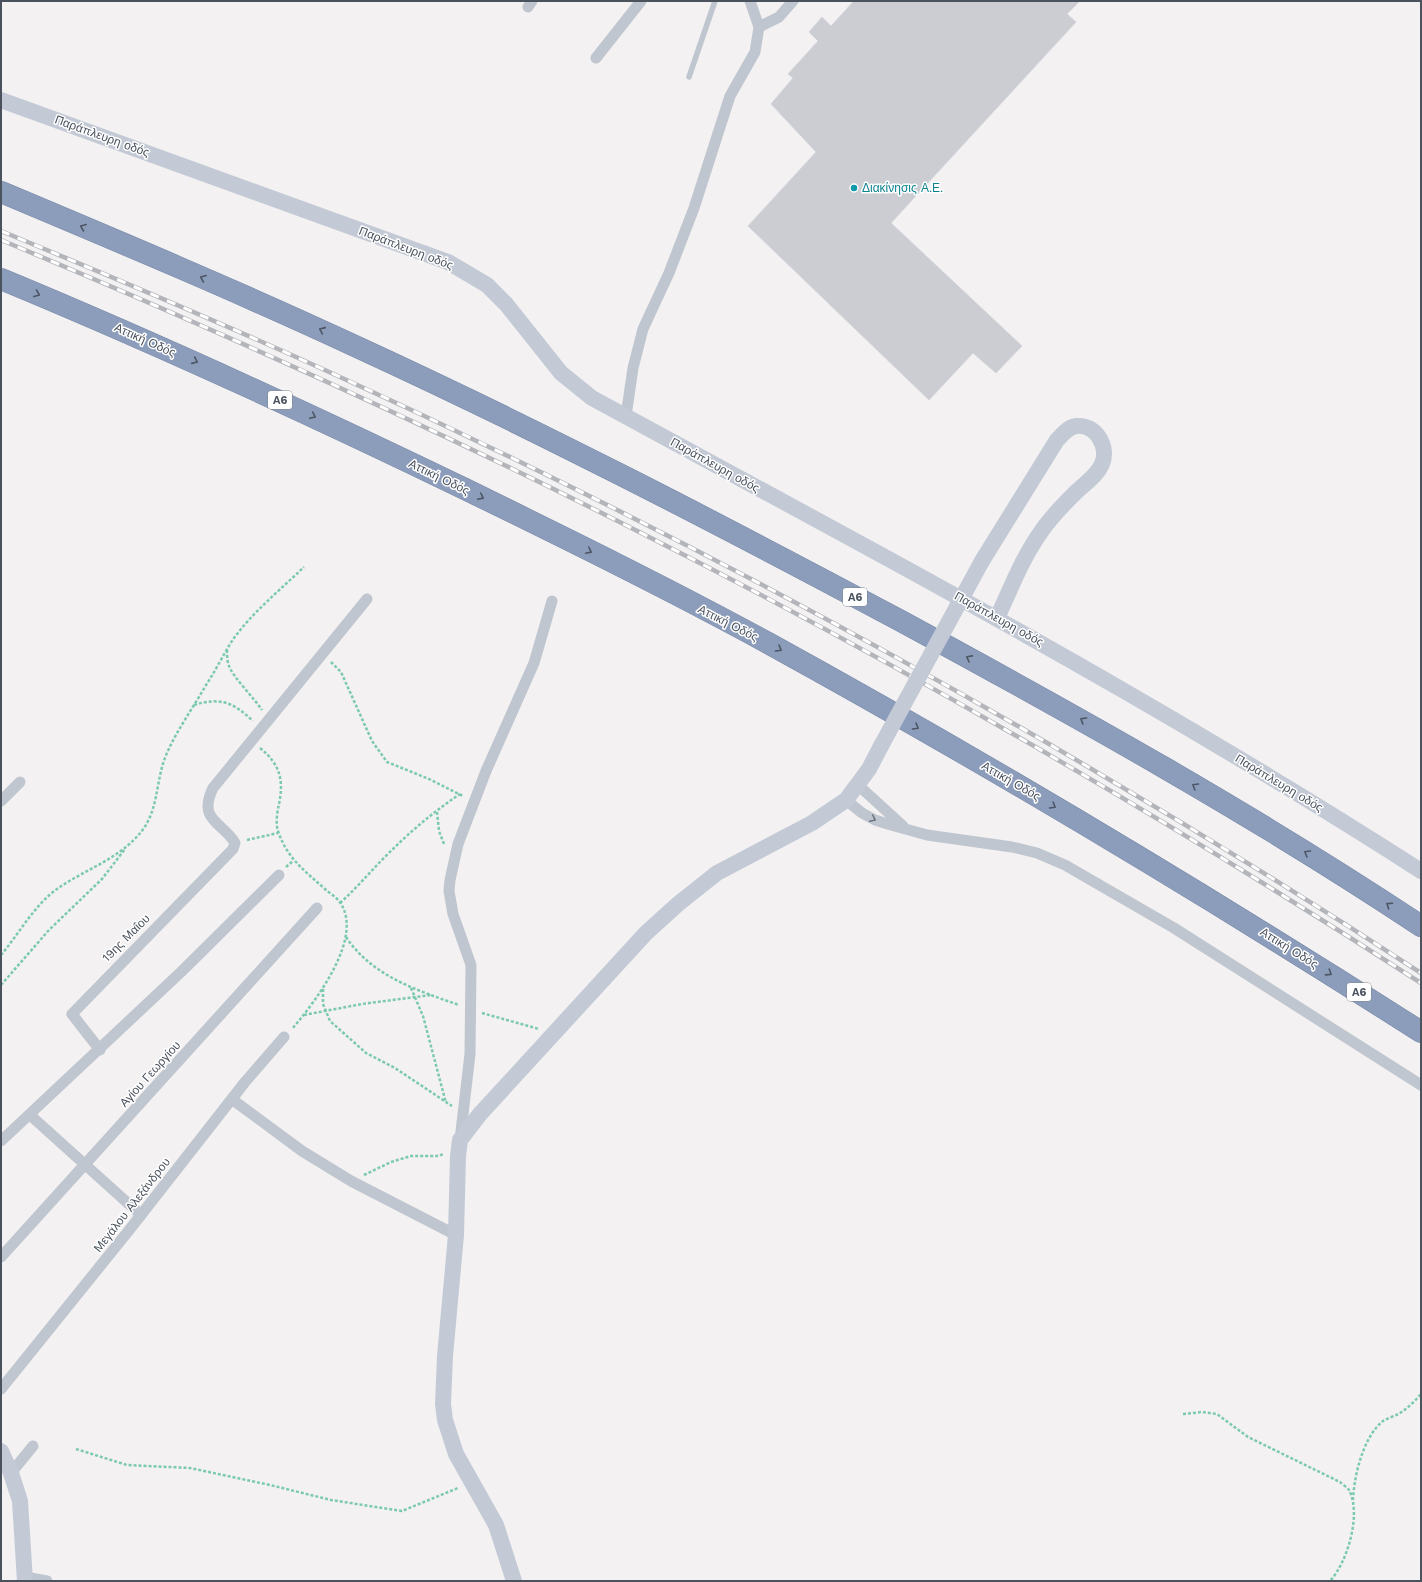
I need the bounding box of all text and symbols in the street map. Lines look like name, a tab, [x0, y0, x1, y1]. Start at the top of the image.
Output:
street label: Παράπλευρη οδός	[53, 112, 151, 160]
place label: Διακίνησις Α.Ε.	[862, 181, 943, 195]
marker: Διακίνησις Α.Ε.	[849, 183, 859, 193]
one-way arrow	[80, 223, 87, 231]
street label: Παράπλευρη οδός	[357, 224, 455, 272]
one-way arrow	[200, 274, 207, 282]
one-way arrow	[34, 289, 41, 297]
street label: Αττική Οδός	[112, 320, 178, 360]
one-way arrow	[318, 327, 325, 335]
one-way arrow	[191, 357, 198, 365]
road number: Α6	[268, 391, 292, 409]
one-way arrow	[310, 411, 317, 419]
street label: Παράπλευρη οδός	[668, 435, 762, 495]
street label: Αττική Οδός	[407, 456, 472, 498]
one-way arrow	[476, 492, 484, 500]
one-way arrow	[585, 546, 592, 553]
road number: Α6	[843, 588, 867, 606]
street label: Παράπλευρη οδός	[952, 589, 1046, 649]
street label: Αττική Οδός	[696, 602, 760, 644]
one-way arrow	[775, 645, 782, 652]
one-way arrow	[966, 655, 973, 663]
one-way arrow	[1080, 718, 1087, 725]
one-way arrow	[912, 723, 919, 730]
street label: Παράπλευρη οδός	[1233, 751, 1325, 815]
street label: Αττική Οδός	[979, 759, 1043, 804]
one-way arrow	[1192, 784, 1199, 791]
one-way arrow	[1049, 802, 1056, 809]
one-way arrow	[869, 814, 877, 822]
one-way arrow	[1304, 850, 1311, 857]
one-way arrow	[1386, 902, 1393, 909]
street label: 19ης Μαΐου	[99, 911, 153, 965]
street label: Αττική Οδός	[1258, 925, 1321, 971]
one-way arrow	[1325, 968, 1332, 976]
road number: Α6	[1347, 983, 1371, 1001]
street label: Αγίου Γεωργίου	[117, 1038, 183, 1110]
street label: Μεγάλου Αλεξάνδρου	[91, 1155, 173, 1255]

